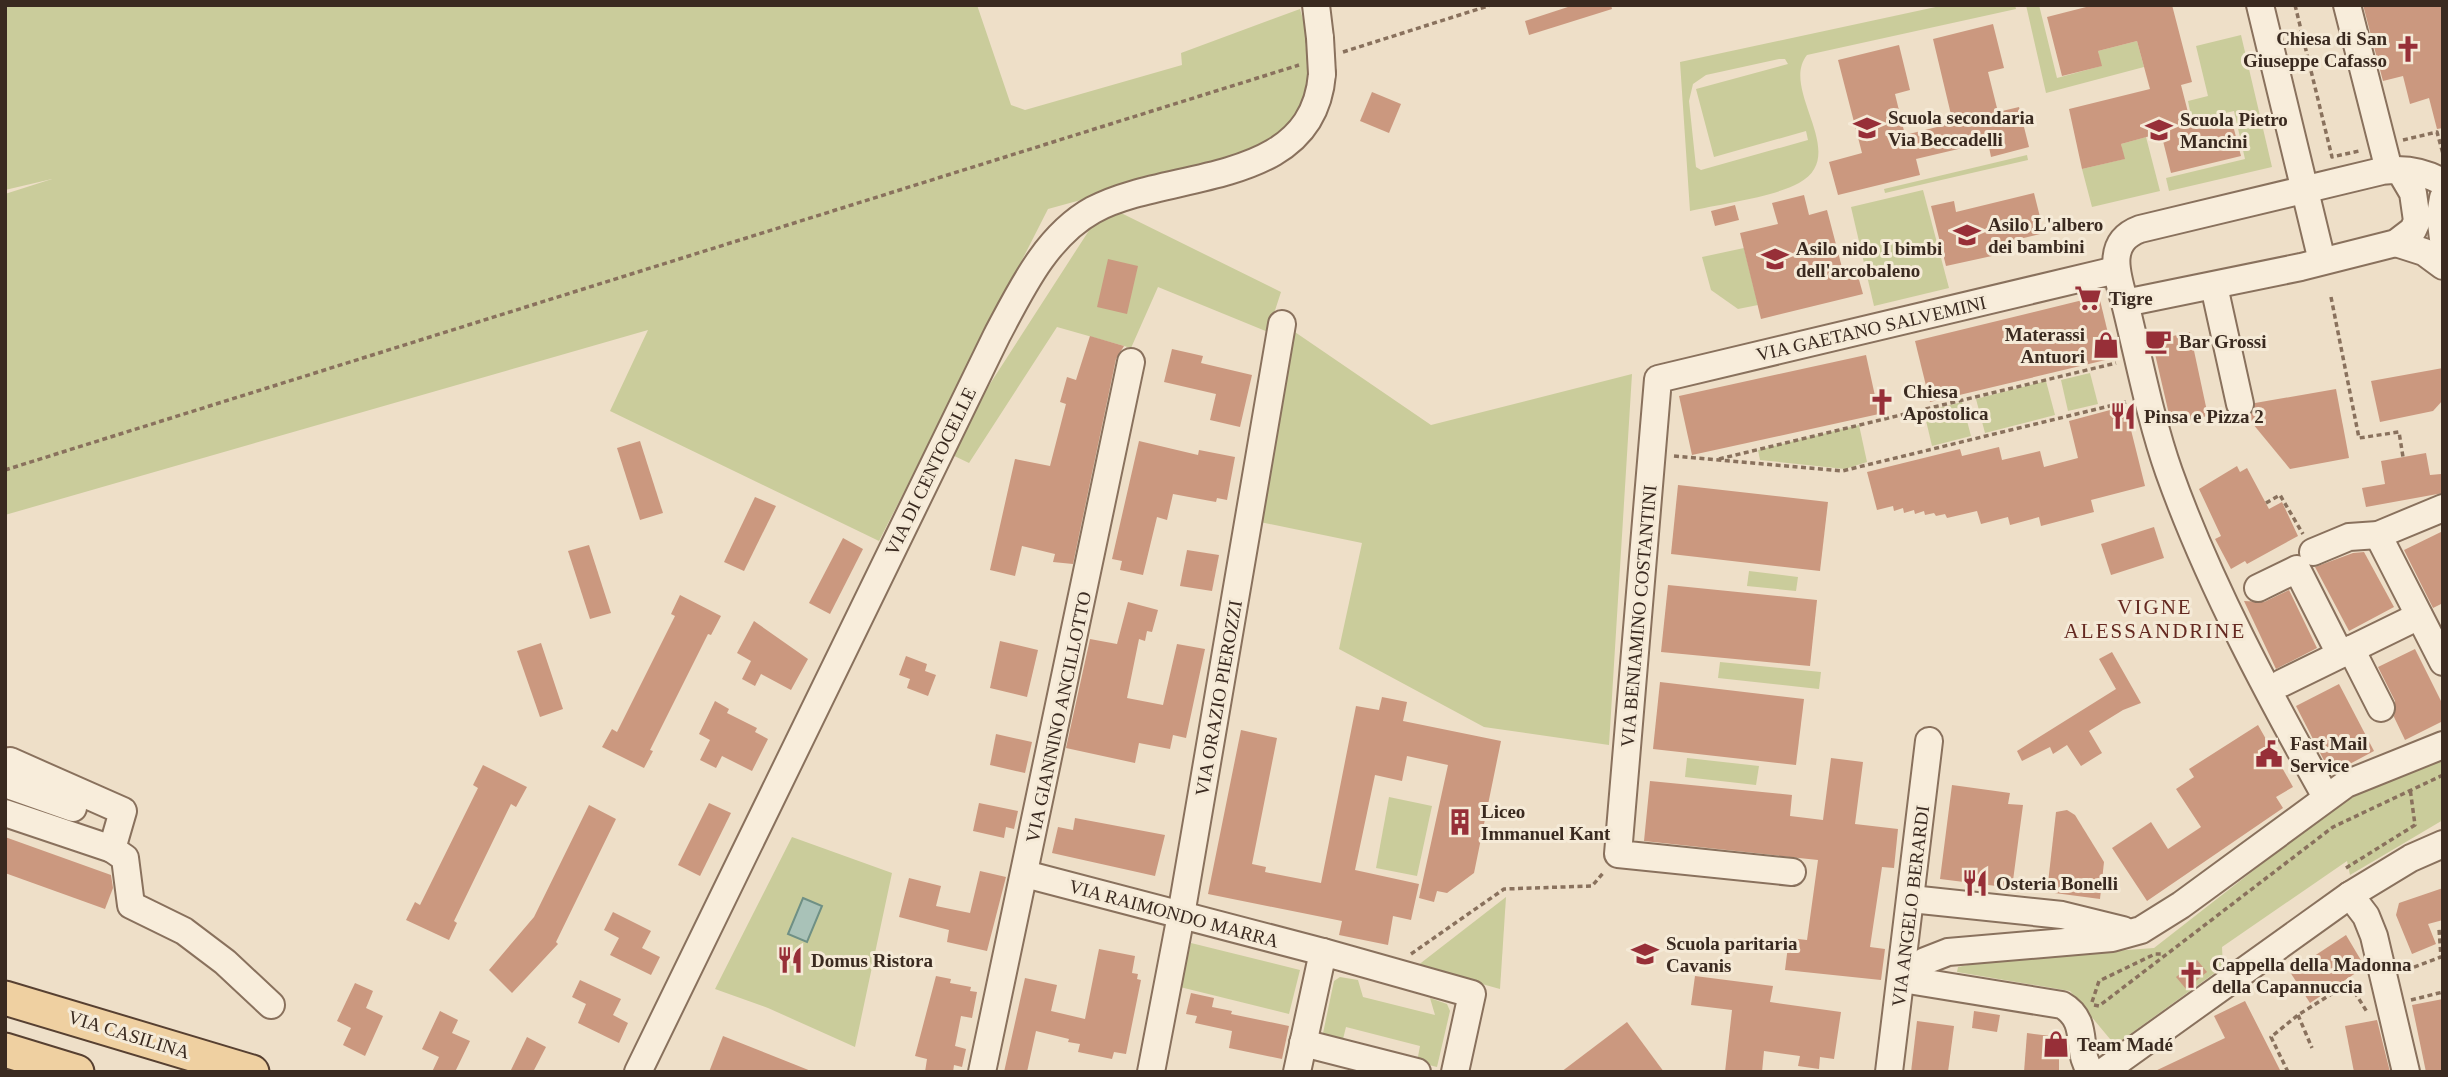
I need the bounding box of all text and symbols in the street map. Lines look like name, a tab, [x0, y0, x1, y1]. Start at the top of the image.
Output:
place label: Chiesa di San Giuseppe Cafasso	[2243, 28, 2387, 71]
church icon: Chiesa di San Giuseppe Cafasso	[2393, 34, 2423, 64]
place label: Scuola secondaria Via Beccadelli	[1888, 107, 2035, 150]
place label: Scuola Pietro Mancini	[2180, 109, 2288, 152]
school or university icon: Scuola secondaria Via Beccadelli	[1852, 113, 1882, 143]
school or university icon: Scuola Pietro Mancini	[2144, 115, 2174, 145]
place label: Asilo L'albero dei bambini	[1988, 214, 2103, 257]
school or university icon: Asilo L'albero dei bambini	[1952, 220, 1982, 250]
place label: Asilo nido I bimbi dell'arcobaleno	[1796, 238, 1942, 281]
school or university icon: Asilo nido I bimbi dell'arcobaleno	[1760, 244, 1790, 274]
supermarket icon: Tigre	[2073, 283, 2103, 313]
place label: Tigre	[2109, 288, 2153, 309]
street label: VIA GAETANO SALVEMINI	[1754, 292, 1988, 365]
place label: Materassi Antuori	[2005, 324, 2085, 367]
cafe icon: Bar Grossi	[2143, 326, 2173, 356]
shop icon: Materassi Antuori	[2091, 330, 2121, 360]
place label: Bar Grossi	[2179, 331, 2266, 352]
place label: Chiesa Apostolica	[1903, 381, 1989, 424]
street label: VIA DI CENTOCELLE	[881, 384, 980, 559]
church icon: Chiesa Apostolica	[1867, 387, 1897, 417]
restaurant icon: Pinsa e Pizza 2	[2108, 401, 2138, 431]
place label: Pinsa e Pizza 2	[2144, 406, 2264, 427]
street label: VIA BENIAMINO COSTANTINI	[1617, 484, 1660, 748]
street label: VIA GIANNINO ANCILLOTTO	[1022, 590, 1095, 845]
district label: VIGNE ALESSANDRINE	[2064, 595, 2246, 643]
street label: VIA ORAZIO PIEROZZI	[1191, 599, 1246, 798]
place label: Fast Mail Service	[2290, 733, 2368, 776]
public building icon: Fast Mail Service	[2254, 739, 2284, 769]
place label: Liceo Immanuel Kant	[1481, 801, 1611, 844]
street label: VIA ANGELO BERARDI	[1888, 804, 1933, 1008]
building icon: Liceo Immanuel Kant	[1445, 807, 1475, 837]
restaurant icon: Osteria Bonelli	[1960, 868, 1990, 898]
place label: Osteria Bonelli	[1996, 873, 2118, 894]
street label: VIA RAIMONDO MARRA	[1067, 875, 1281, 952]
place label: Scuola paritaria Cavanis	[1666, 933, 1798, 976]
school or university icon: Scuola paritaria Cavanis	[1630, 939, 1660, 969]
restaurant icon: Domus Ristora	[775, 945, 805, 975]
place label: Domus Ristora	[811, 950, 933, 971]
place label: Cappella della Madonna della Capannuccia	[2212, 954, 2412, 997]
church icon: Cappella della Madonna della Capannuccia	[2176, 960, 2206, 990]
street label: VIA CASILINA	[65, 1006, 192, 1063]
shop icon: Team Madé	[2041, 1029, 2071, 1059]
place label: Team Madé	[2077, 1034, 2173, 1055]

